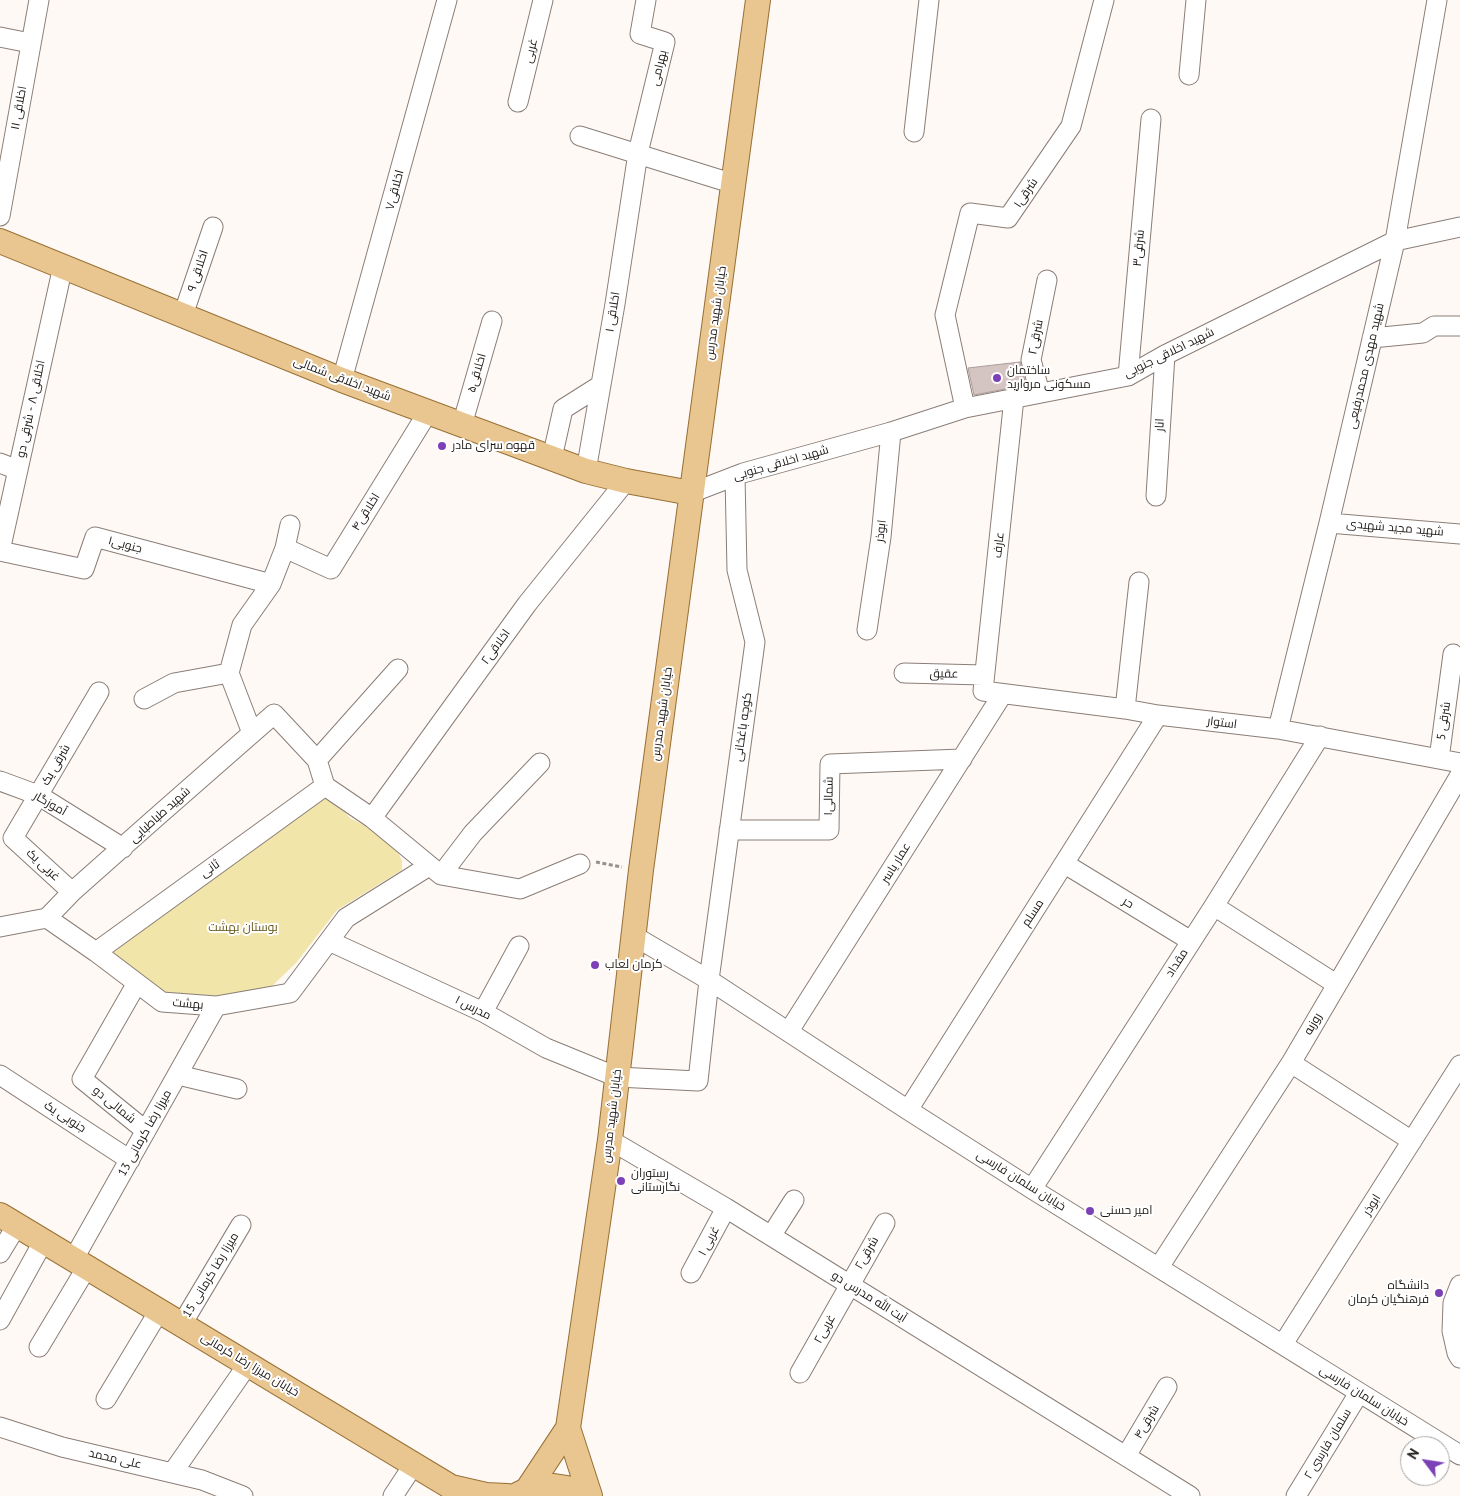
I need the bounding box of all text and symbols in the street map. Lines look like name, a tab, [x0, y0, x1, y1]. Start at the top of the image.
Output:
street label: غربی	[521, 37, 541, 65]
street label: بهرامی	[648, 49, 670, 87]
street label: اخلاقی ۱۱	[8, 85, 30, 131]
street label: اخلاقی۷	[383, 168, 407, 212]
street label: شرقی۱	[1011, 175, 1041, 211]
street label: شرقی۳	[1130, 229, 1148, 267]
street label: اخلاقی ۹	[185, 248, 211, 294]
street label: خیابان شهید مدرس	[702, 265, 730, 361]
street label: اخلاقی ۱	[603, 291, 623, 333]
street label: شهید مهدی محمدرفیعی	[1345, 302, 1387, 430]
street label: شرقی۲	[1026, 318, 1046, 356]
street label: شهید اخلاقی جنوبی	[1122, 325, 1216, 381]
street label: اخلاقی۵	[465, 352, 489, 394]
street label: شهید اخلاقی شمالی	[291, 354, 393, 404]
street label: اخلاقی ۸ - شرقی دو	[14, 359, 48, 459]
place label: ساختمان مسکونی مروارید	[1007, 364, 1091, 392]
marker: ساختمان مسکونی مروارید	[991, 372, 1003, 384]
street label: انار	[1152, 418, 1168, 432]
place label: قهوه سرای مادر	[452, 439, 535, 453]
marker: قهوه سرای مادر	[436, 440, 448, 452]
street label: شهید اخلاقی جنوبی	[732, 442, 830, 484]
street label: اخلاقی۴	[349, 491, 383, 533]
street label: شهید مجید شهیدی	[1346, 517, 1444, 539]
street label: ابوذر	[872, 519, 890, 543]
street label: عارف	[990, 531, 1008, 559]
street label: جنوبی۱	[106, 534, 144, 556]
street label: اخلاقی۲	[478, 627, 514, 667]
street label: خیابان شهید مدرس	[648, 666, 676, 762]
street label: عقیق	[929, 667, 959, 681]
street label: کوچه باغخانی	[731, 692, 755, 762]
street label: شرقی 5	[1434, 701, 1454, 741]
street label: استوار	[1206, 714, 1238, 732]
street label: شرقی یک	[39, 742, 73, 788]
street label: شمالی۱	[821, 776, 837, 816]
street label: شهید طباطبایی	[127, 784, 193, 846]
street label: آموزگار	[31, 789, 69, 819]
street label: عمار یاسر	[878, 840, 914, 886]
street label: غربی یک	[23, 846, 63, 884]
street label: ثانی	[197, 857, 223, 881]
street label: حر	[1120, 894, 1136, 912]
street label: مسلم	[1019, 897, 1047, 929]
park label: بوستان بهشت	[208, 921, 278, 935]
street label: مقداد	[1163, 946, 1191, 980]
place label: کرمان لعاب	[605, 958, 662, 972]
marker: کرمان لعاب	[589, 959, 601, 971]
street label: مدرس ۱	[452, 993, 494, 1023]
street label: بهشت	[172, 995, 204, 1013]
street label: روزبه	[1301, 1010, 1325, 1038]
street label: خیابان شهید مدرس	[599, 1068, 625, 1164]
street label: شمالی دو	[90, 1083, 138, 1127]
street label: میرزا رضا کرمانی 13	[115, 1087, 175, 1179]
street label: جنوبی یک	[41, 1098, 89, 1136]
street label: خیابان سلمان فارسی	[974, 1148, 1068, 1214]
place label: رستوران نگارستانی	[631, 1167, 680, 1195]
marker: رستوران نگارستانی	[615, 1175, 627, 1187]
street label: ابوذر	[1360, 1192, 1384, 1218]
place label: امیر حسنی	[1100, 1204, 1152, 1218]
marker: امیر حسنی	[1084, 1205, 1096, 1217]
street label: غربی ۱	[695, 1224, 723, 1258]
street label: میرزا رضا کرمانی 15	[180, 1230, 242, 1320]
street label: شرقی۲	[852, 1234, 882, 1272]
street label: آیت الله مدرس دو	[829, 1268, 909, 1326]
place label: دانشگاه فرهنگیان کرمان	[1348, 1279, 1429, 1307]
marker: دانشگاه فرهنگیان کرمان	[1433, 1287, 1445, 1299]
street label: غربی۲	[811, 1312, 839, 1346]
street label: خیابان میرزا رضا کرمانی	[198, 1330, 302, 1400]
street label: خیابان سلمان فارسی	[1317, 1363, 1411, 1429]
street label: شرقی۴	[1131, 1403, 1163, 1441]
street label: سلمان فارسى ٢	[1301, 1406, 1355, 1482]
north arrow	[1400, 1436, 1450, 1486]
text: N	[1403, 1445, 1423, 1462]
street label: علی محمد	[87, 1446, 143, 1472]

